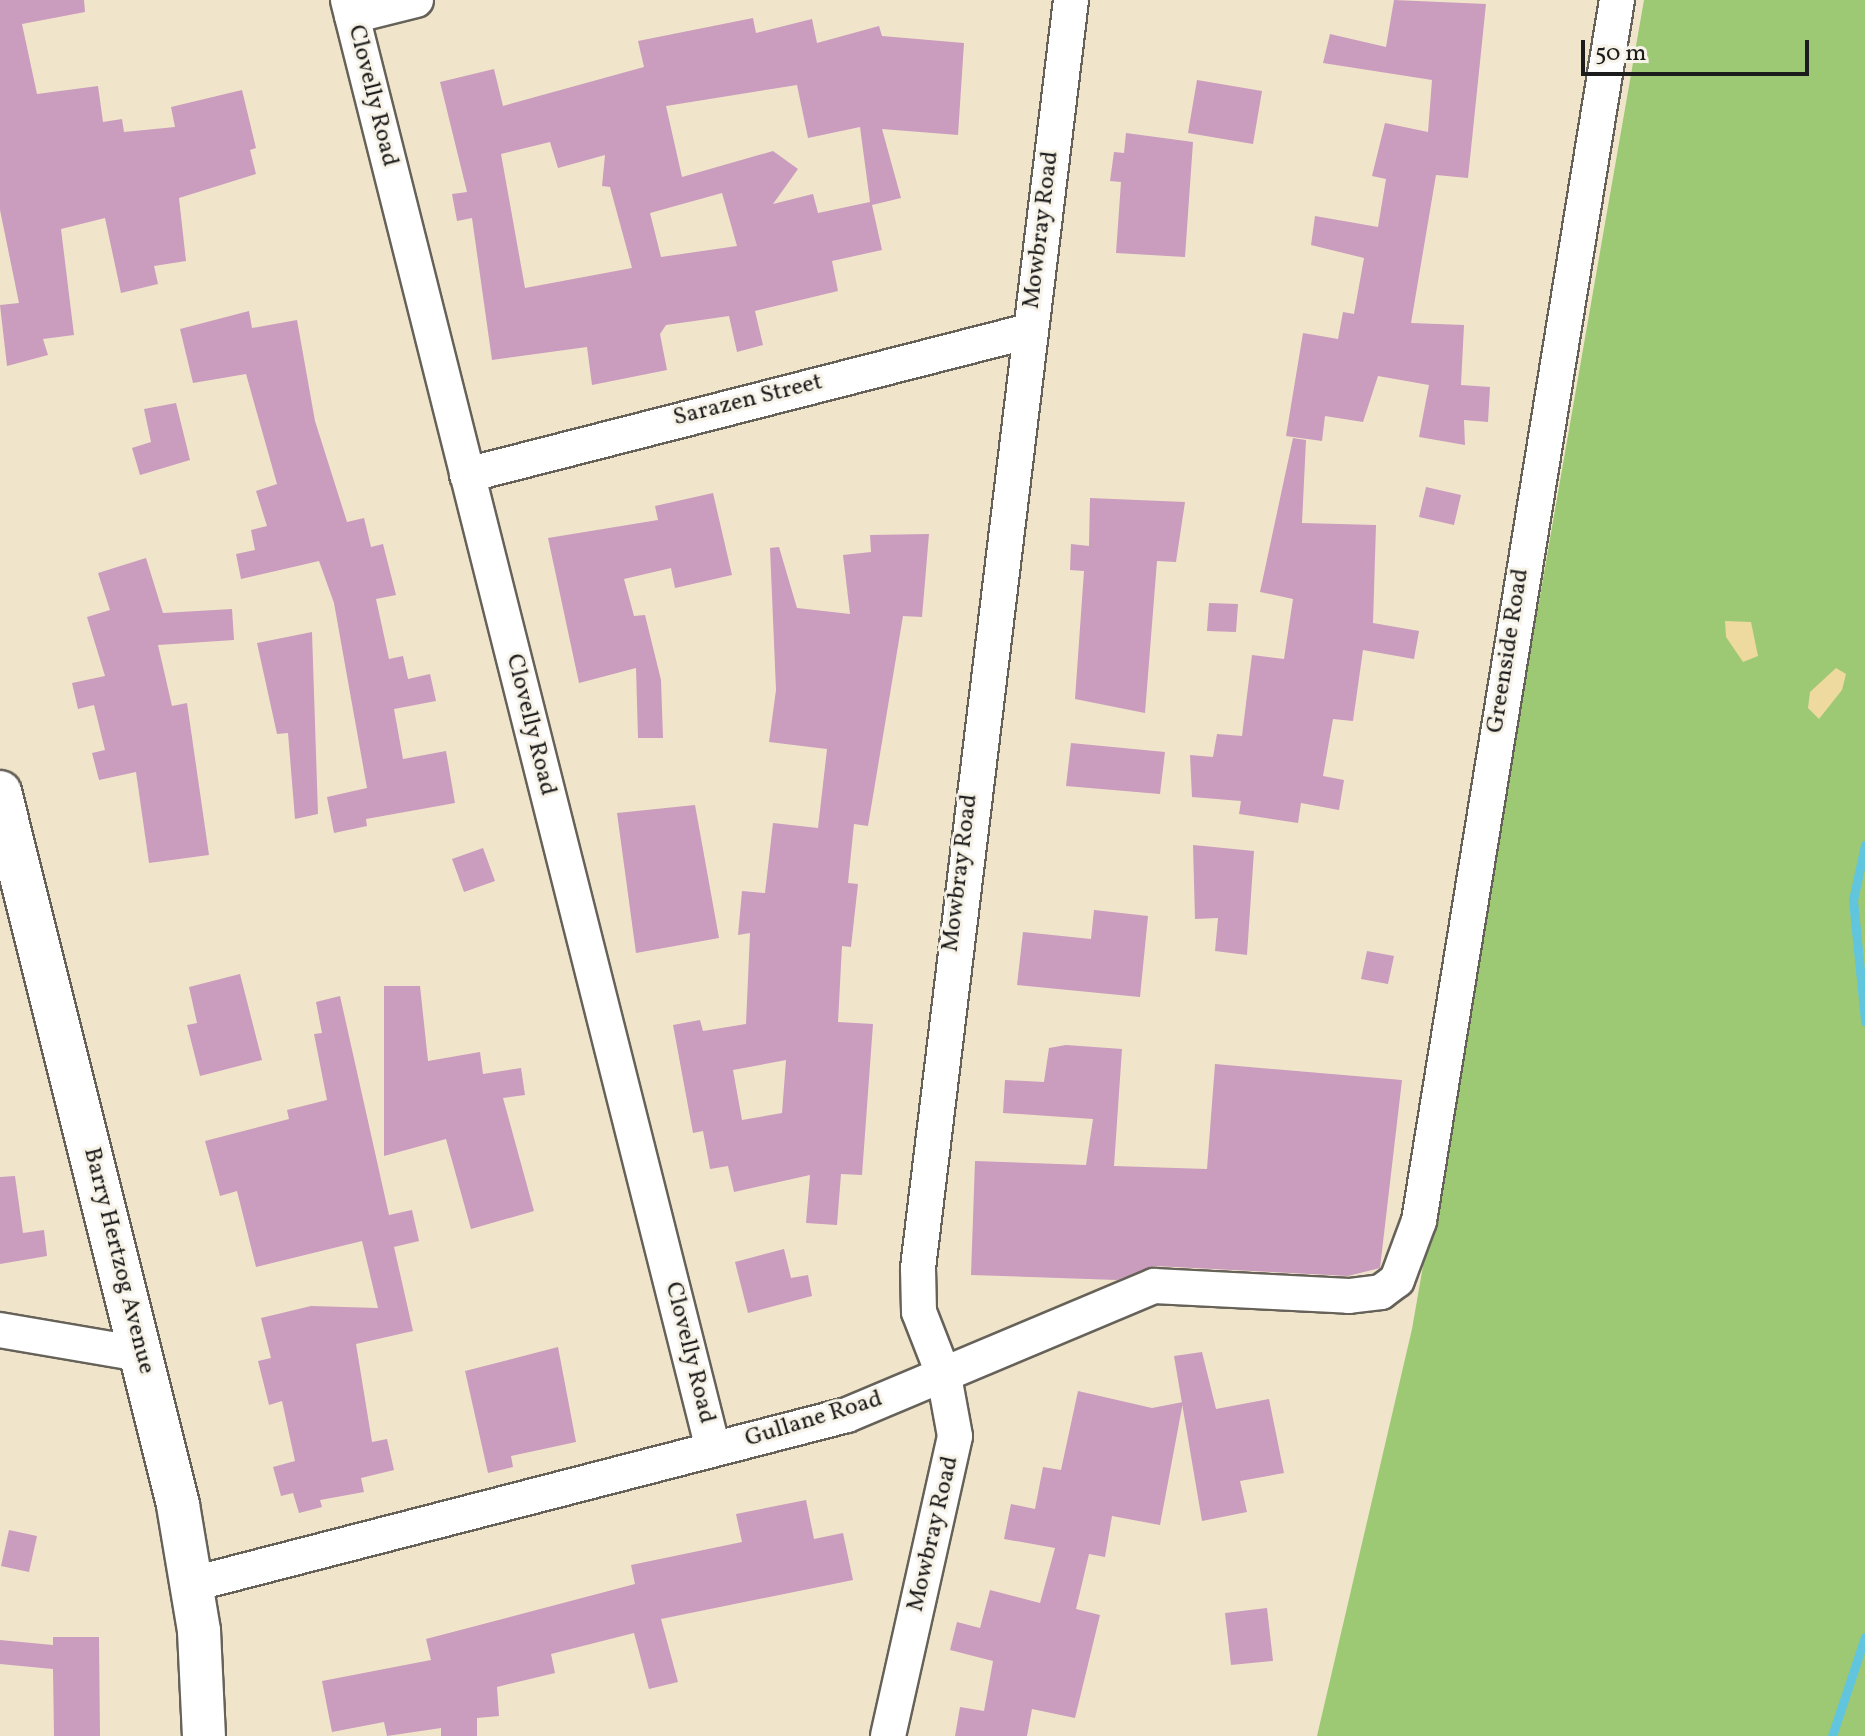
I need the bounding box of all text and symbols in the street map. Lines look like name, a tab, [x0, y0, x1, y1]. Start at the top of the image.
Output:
street label: Clovelly Road	[340, 22, 404, 170]
scale bar	[1585, 24, 1813, 74]
text: 50 m	[1595, 37, 1647, 71]
street label: Mowbray Road	[1018, 149, 1066, 311]
street label: Sarazen Street	[670, 369, 826, 433]
street label: Greenside Road	[1482, 567, 1536, 735]
street label: Clovelly Road	[498, 651, 562, 799]
street label: Mowbray Road	[937, 792, 985, 954]
street label: Barry Hertzog Avenue	[76, 1144, 160, 1378]
street label: Clovelly Road	[657, 1279, 721, 1427]
street label: Gullane Road	[742, 1385, 886, 1455]
street label: Mowbray Road	[902, 1453, 966, 1615]

